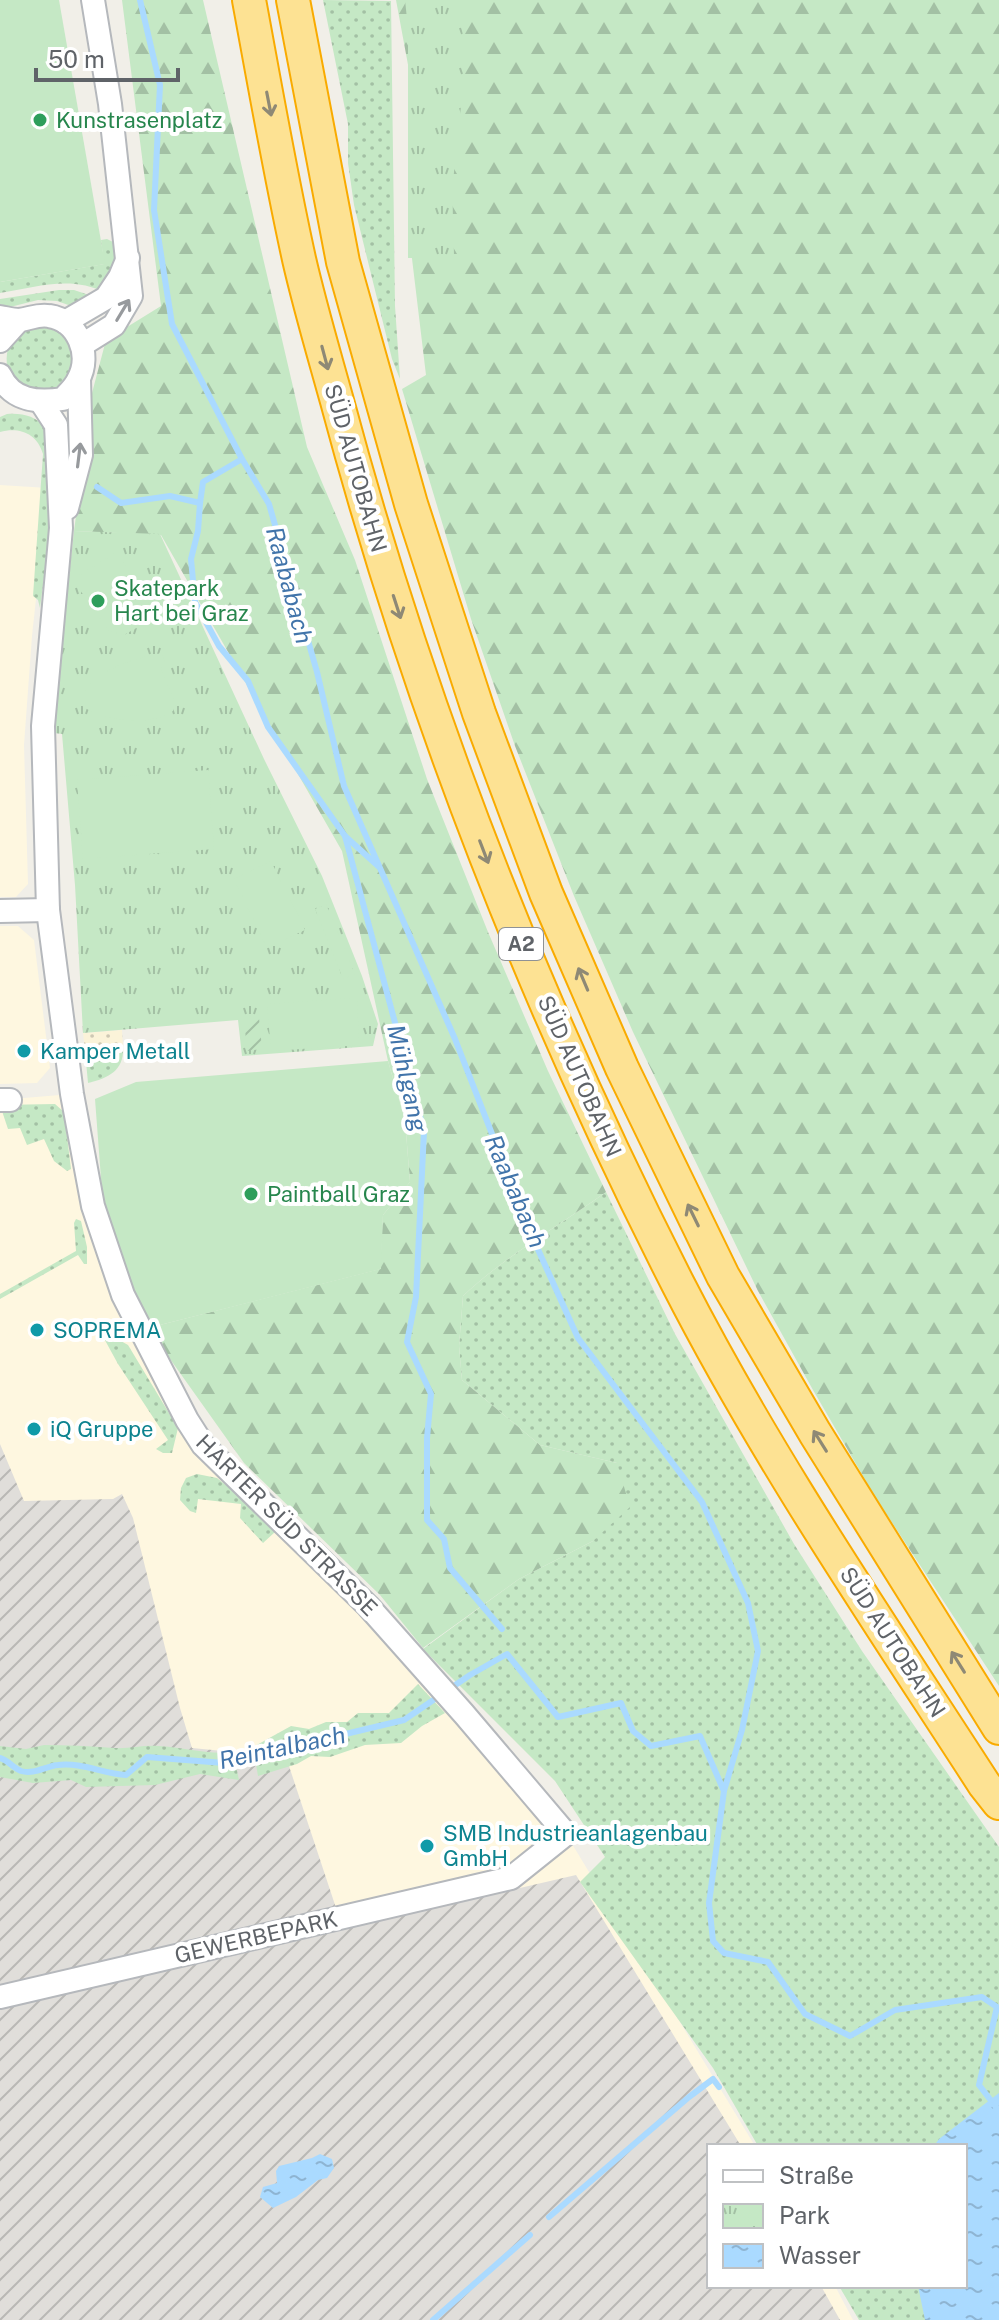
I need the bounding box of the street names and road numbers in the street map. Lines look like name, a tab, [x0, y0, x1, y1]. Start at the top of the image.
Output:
street label: SÜD AUTOBAHN	[320, 381, 393, 555]
road number: A2	[499, 928, 543, 960]
street label: SÜD AUTOBAHN	[533, 991, 628, 1161]
street label: HARTER SÜD STRASSE	[191, 1428, 384, 1621]
street label: SÜD AUTOBAHN	[835, 1562, 952, 1722]
street label: GEWERBEPARK	[172, 1906, 340, 1968]

